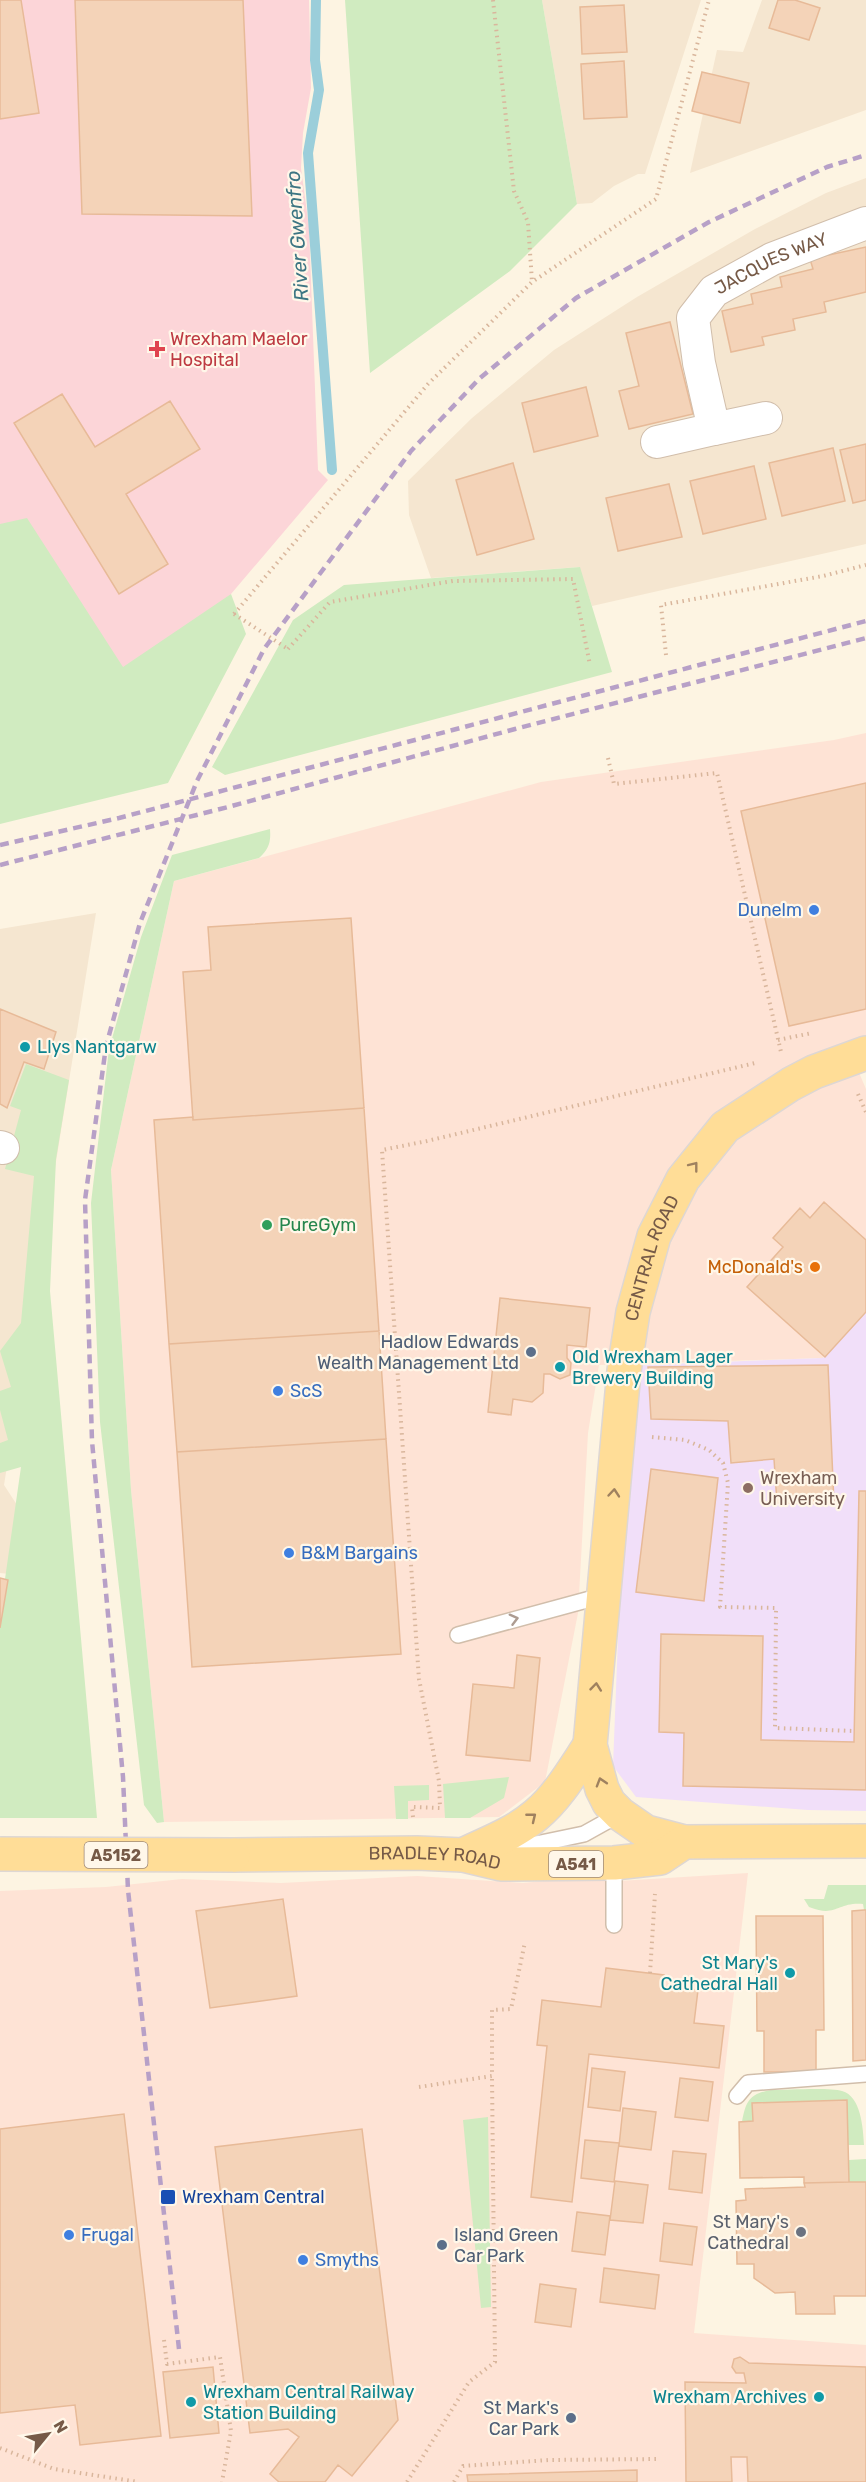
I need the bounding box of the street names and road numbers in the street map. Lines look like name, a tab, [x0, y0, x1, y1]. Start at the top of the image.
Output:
street label: JACQUES WAY	[711, 228, 831, 300]
street label: CENTRAL ROAD	[621, 1192, 684, 1323]
road number: A5152	[84, 1842, 148, 1868]
street label: BRADLEY ROAD	[368, 1842, 503, 1875]
road number: A541	[549, 1851, 603, 1877]

